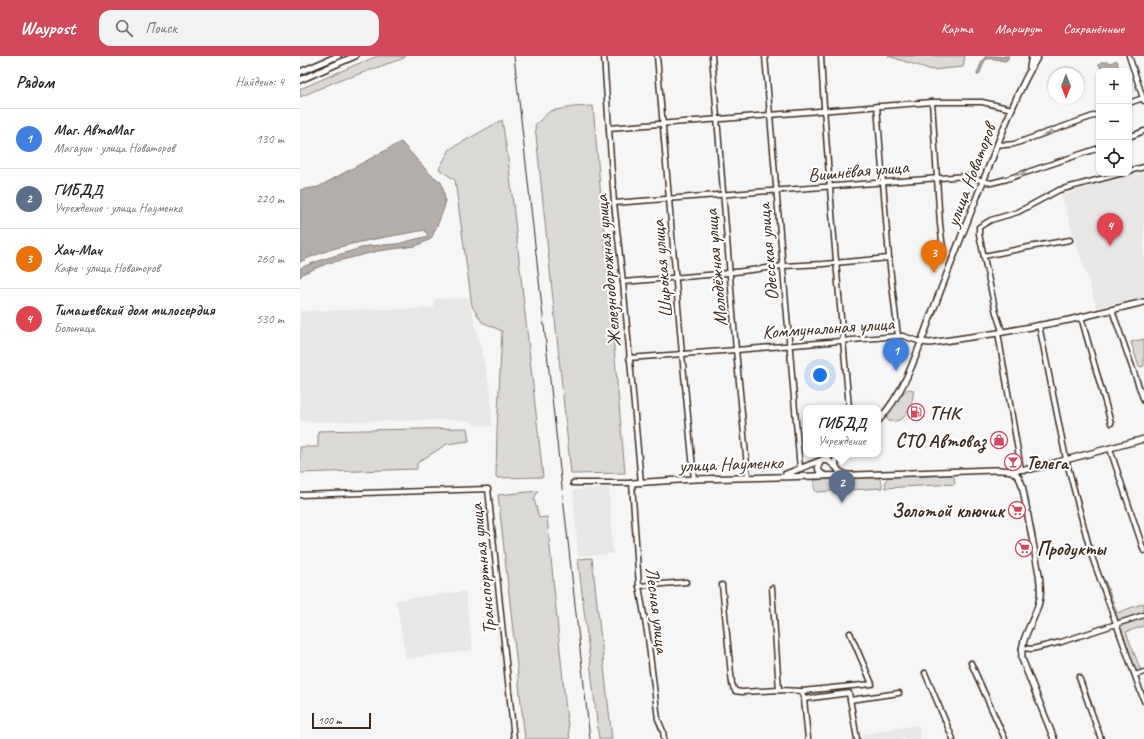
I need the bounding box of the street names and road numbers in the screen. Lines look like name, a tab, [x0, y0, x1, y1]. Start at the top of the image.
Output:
street label: улица Новаторов	[940, 117, 1003, 231]
street label: Вишнёвая улица	[807, 155, 911, 187]
street label: Железнодорожная улица	[589, 192, 627, 348]
street label: Одесская улица	[752, 200, 784, 302]
street label: Молодёжная улица	[699, 207, 733, 327]
street label: Широкая улица	[646, 217, 678, 319]
street label: Коммунальная улица	[761, 311, 896, 345]
street label: улица Науменко	[678, 450, 785, 478]
street label: Транспортная улица	[464, 501, 502, 635]
street label: Лесная улица	[640, 566, 674, 657]

